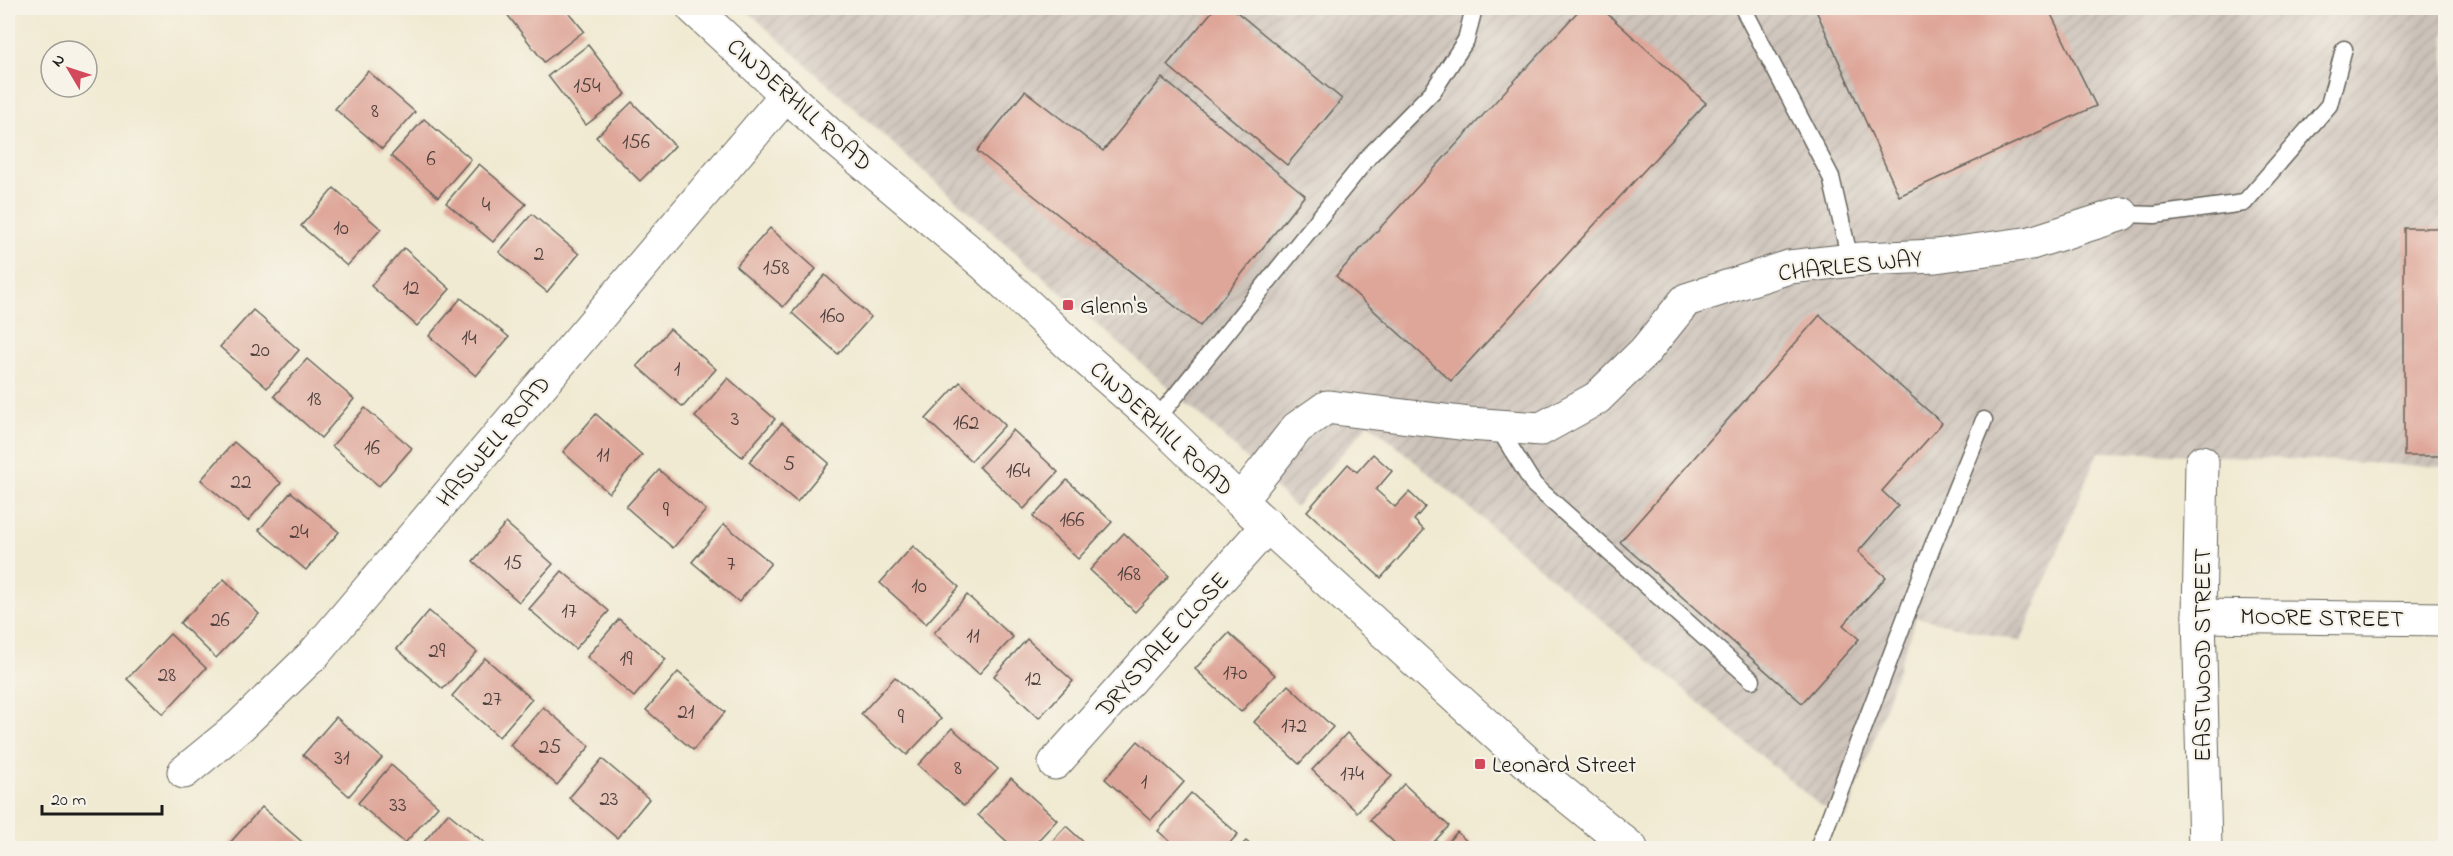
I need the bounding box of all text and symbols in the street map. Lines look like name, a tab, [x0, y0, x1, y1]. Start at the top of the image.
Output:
street label: CINDERHILL ROAD	[718, 31, 879, 181]
north arrow	[39, 39, 99, 99]
text: N	[46, 49, 72, 73]
house number: 154	[573, 72, 601, 102]
house number: 8	[371, 97, 379, 127]
house number: 156	[622, 128, 650, 158]
house number: 6	[426, 145, 436, 175]
house number: 4	[482, 191, 491, 221]
house number: 10	[333, 214, 349, 244]
house number: 2	[534, 240, 544, 270]
street label: CHARLES WAY	[1777, 243, 1924, 292]
house number: 158	[763, 254, 789, 284]
house number: 12	[402, 274, 420, 304]
place label: Glenn's	[1080, 290, 1148, 325]
marker: Glenn's	[1061, 298, 1075, 312]
house number: 160	[820, 302, 845, 332]
house number: 14	[461, 324, 477, 354]
house number: 20	[250, 336, 270, 366]
street label: CINDERHILL ROAD	[1081, 354, 1240, 506]
house number: 1	[674, 355, 681, 385]
street label: HASWELL ROAD	[429, 369, 561, 516]
house number: 18	[307, 385, 321, 415]
house number: 3	[731, 405, 739, 435]
house number: 162	[953, 409, 979, 439]
house number: 16	[364, 434, 380, 464]
house number: 11	[596, 441, 610, 471]
house number: 5	[783, 450, 795, 480]
house number: 164	[1006, 457, 1031, 487]
house number: 22	[231, 468, 251, 498]
house number: 9	[663, 496, 670, 526]
house number: 166	[1059, 506, 1085, 536]
house number: 24	[289, 518, 309, 548]
street label: EASTWOOD STREET	[2187, 548, 2222, 762]
house number: 15	[504, 549, 522, 579]
house number: 7	[727, 550, 736, 580]
house number: 168	[1117, 560, 1141, 590]
street label: DRYSDALE CLOSE	[1088, 565, 1239, 727]
house number: 10	[911, 572, 927, 602]
house number: 17	[561, 597, 577, 627]
street label: MOORE STREET	[2240, 601, 2404, 638]
house number: 26	[210, 606, 230, 636]
house number: 11	[966, 622, 980, 652]
house number: 29	[429, 637, 446, 667]
house number: 19	[620, 645, 633, 675]
house number: 170	[1223, 659, 1247, 689]
house number: 28	[158, 661, 176, 691]
house number: 12	[1024, 665, 1042, 695]
house number: 27	[482, 685, 502, 715]
house number: 21	[677, 698, 695, 728]
house number: 9	[898, 703, 905, 733]
house number: 172	[1281, 712, 1307, 742]
house number: 25	[539, 733, 561, 763]
house number: 31	[334, 744, 350, 774]
place label: Leonard Street	[1492, 749, 1636, 784]
house number: 8	[954, 754, 962, 784]
marker: Leonard Street	[1473, 757, 1487, 771]
house number: 174	[1340, 760, 1364, 790]
house number: 1	[1141, 768, 1148, 798]
scale bar	[42, 778, 162, 816]
house number: 23	[599, 785, 619, 815]
text: 20 m	[51, 788, 86, 814]
house number: 33	[389, 791, 407, 821]

